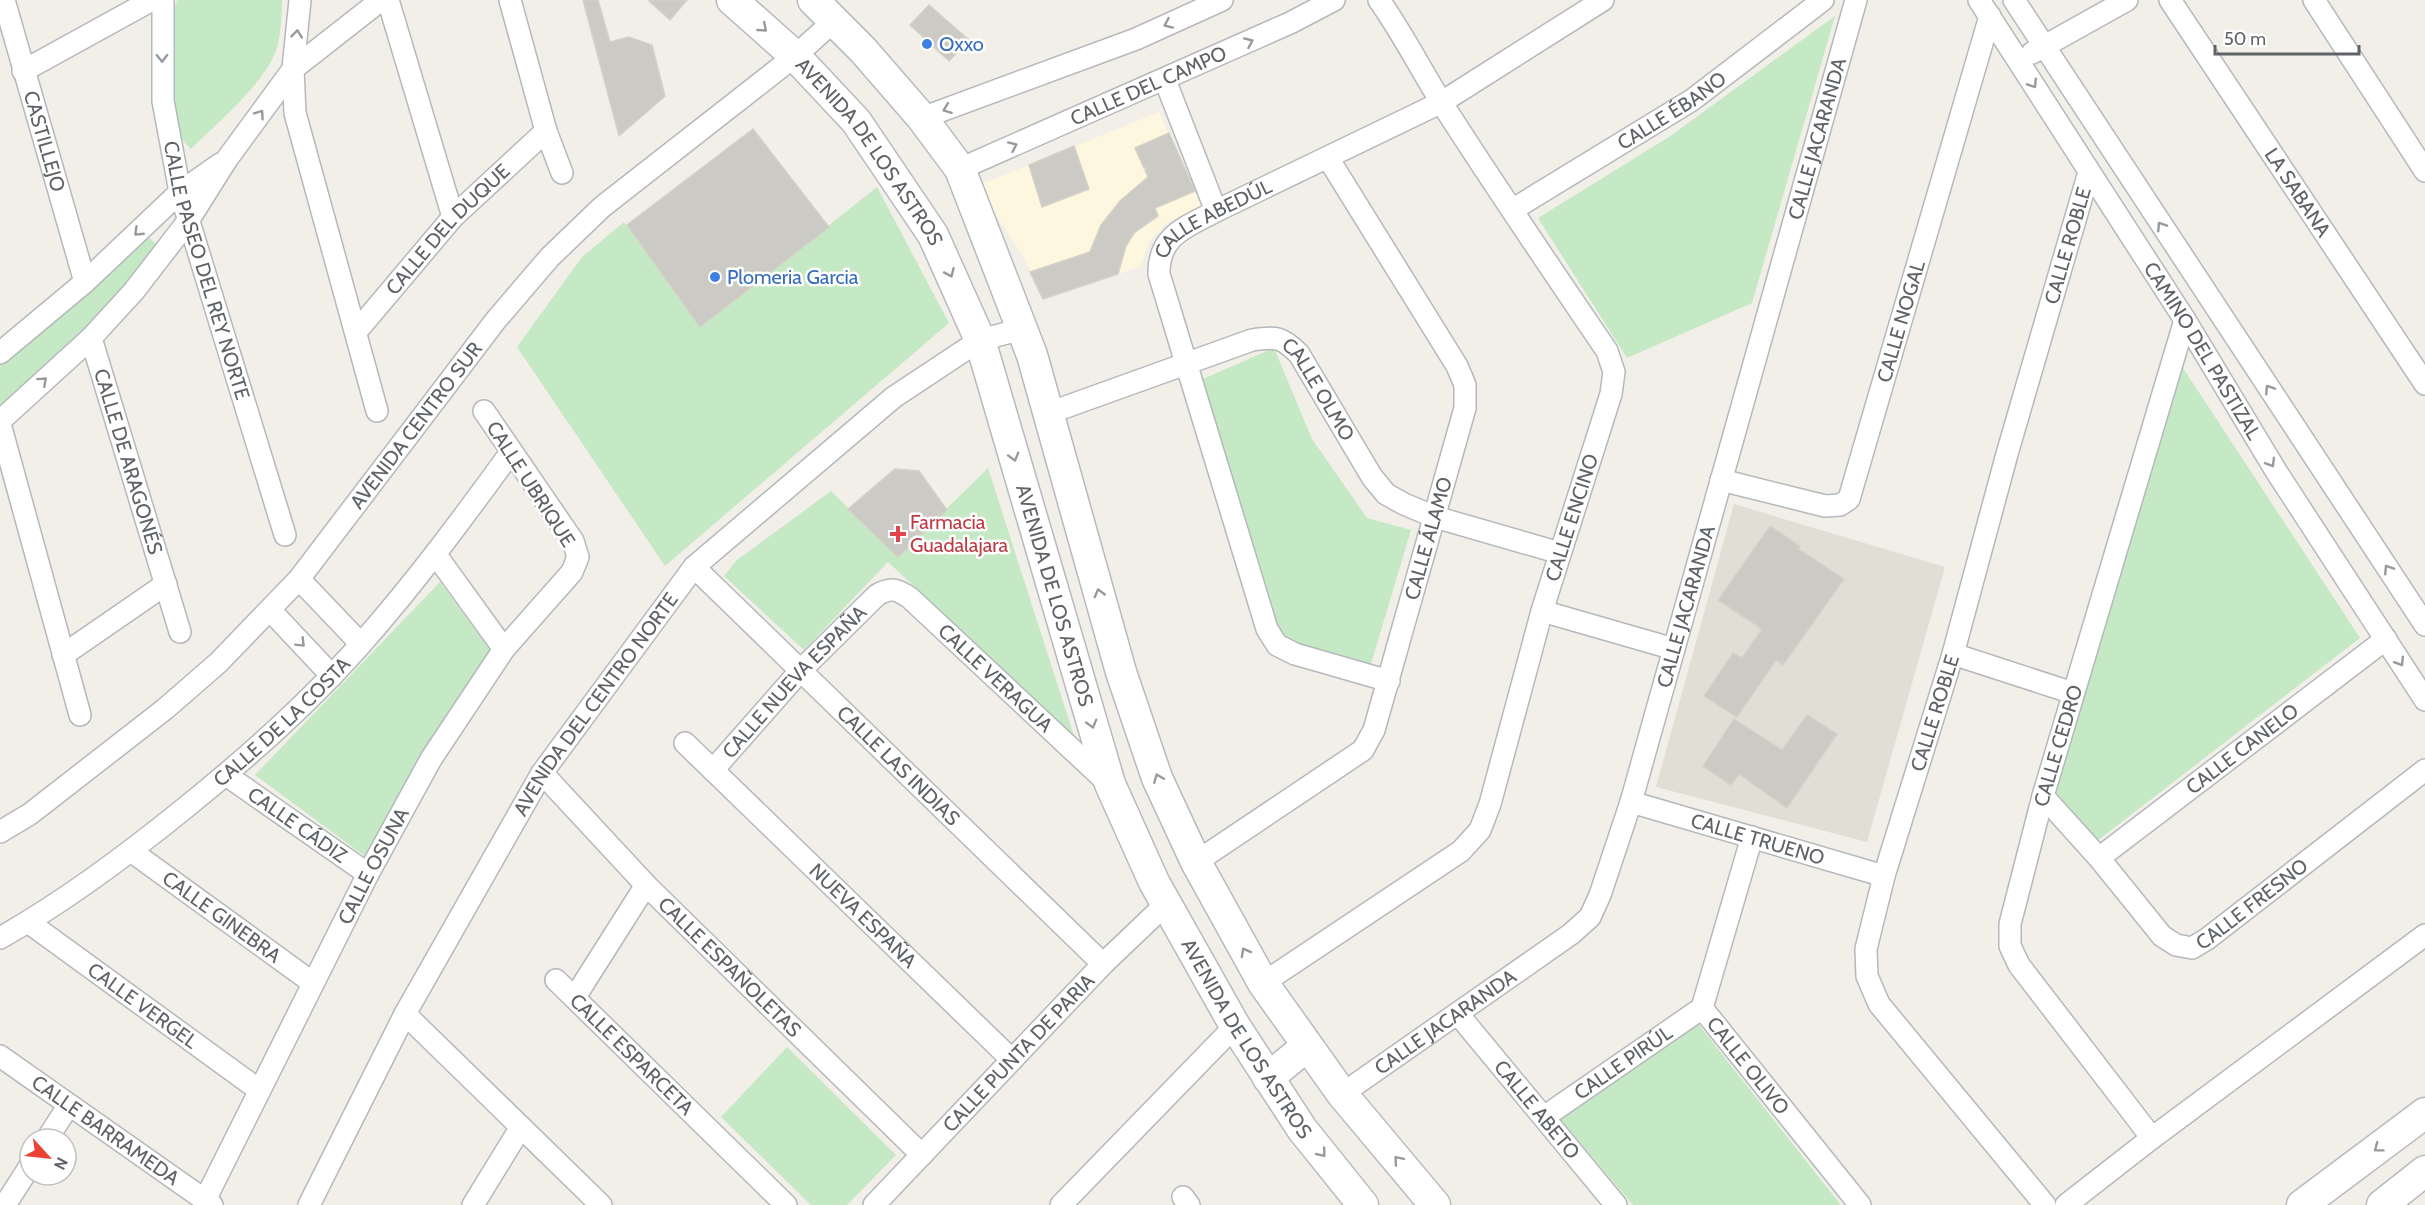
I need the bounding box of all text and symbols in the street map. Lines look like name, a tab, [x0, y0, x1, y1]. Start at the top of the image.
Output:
one-way arrow	[1164, 17, 1175, 29]
scale bar	[2215, 18, 2359, 56]
one-way arrow	[757, 21, 767, 32]
text: 50 m	[2224, 28, 2266, 50]
one-way arrow	[290, 30, 302, 39]
place label: Oxxo	[939, 32, 984, 56]
marker: Oxxo	[920, 37, 934, 51]
one-way arrow	[1243, 37, 1254, 49]
street label: CALLE DEL CAMPO	[1067, 41, 1230, 131]
street label: AVENIDA DE LOS ASTROS	[791, 53, 948, 249]
one-way arrow	[156, 54, 168, 63]
street label: CALLE JACARANDA	[1783, 54, 1851, 222]
street label: CALLE ÉBANO	[1613, 66, 1731, 155]
one-way arrow	[2026, 78, 2037, 89]
street label: CASTILLEJO	[19, 88, 70, 194]
one-way arrow	[942, 101, 953, 114]
one-way arrow	[253, 110, 264, 121]
street label: CALLE PASEO DEL REY NORTE	[159, 139, 255, 402]
one-way arrow	[1007, 141, 1018, 153]
street label: LA SABANA	[2260, 143, 2336, 242]
street label: CALLE DEL DUQUE	[381, 159, 515, 299]
street label: CALLE ABEDÚL	[1149, 174, 1275, 262]
street label: CALLE ROBLE	[2039, 184, 2096, 307]
one-way arrow	[2157, 222, 2169, 232]
one-way arrow	[134, 225, 144, 236]
street label: CALLE NOGAL	[1872, 258, 1930, 385]
street label: CAMINO DEL PASTIZAL	[2139, 258, 2266, 444]
place label: Plomeria Garcia	[727, 265, 859, 289]
one-way arrow	[943, 266, 955, 277]
marker: Plomeria Garcia	[708, 270, 722, 284]
street label: CALLE OLMO	[1277, 332, 1360, 445]
street label: AVENIDA CENTRO SUR	[345, 337, 487, 513]
street label: CALLE DE ARAGONÉS	[89, 366, 168, 557]
one-way arrow	[36, 377, 47, 388]
one-way arrow	[2265, 384, 2276, 395]
street label: CALLE UBRIQUE	[482, 417, 580, 551]
one-way arrow	[1007, 451, 1019, 461]
street label: CALLE ENCINO	[1540, 451, 1603, 584]
one-way arrow	[2264, 457, 2276, 467]
street label: CALLE ÁLAMO	[1399, 474, 1457, 603]
street label: AVENIDA DE LOS ASTROS	[1011, 481, 1099, 709]
place label: Farmacia Guadalajara	[910, 510, 1008, 557]
street label: CALLE JACARANDA	[1652, 522, 1720, 690]
marker: Farmacia Guadalajara	[891, 527, 905, 541]
one-way arrow	[2384, 565, 2395, 576]
street label: AVENIDA DEL CENTRO NORTE	[508, 588, 683, 820]
one-way arrow	[1093, 588, 1106, 598]
street label: CALLE NUEVA ESPAÑA	[717, 600, 872, 763]
street label: CALLE VERAGUA	[933, 619, 1058, 738]
one-way arrow	[294, 635, 305, 646]
street label: CALLE DE LA COSTA	[209, 652, 355, 792]
street label: CALLE ROBLE	[1905, 652, 1964, 774]
one-way arrow	[2393, 655, 2404, 666]
street label: CALLE CEDRO	[2029, 682, 2088, 809]
street label: CALLE CANELO	[2181, 698, 2303, 799]
street label: CALLE LAS INDIAS	[832, 701, 965, 831]
one-way arrow	[1085, 718, 1097, 729]
one-way arrow	[1153, 774, 1165, 785]
street label: CALLE CÁDIZ	[243, 782, 352, 868]
street label: CALLE OSUNA	[333, 803, 414, 928]
street label: CALLE TRUENO	[1688, 808, 1827, 870]
street label: CALLE FRESNO	[2192, 853, 2313, 955]
street label: NUEVA ESPAÑA	[804, 858, 922, 973]
street label: CALLE GINEBRA	[158, 866, 286, 968]
street label: CALLE ESPAÑOLETAS	[653, 892, 806, 1042]
street label: AVENIDA DE LOS ASTROS	[1176, 934, 1317, 1144]
one-way arrow	[1241, 948, 1253, 959]
street label: CALLE VERGEL	[83, 958, 203, 1054]
street label: CALLE JACARANDA	[1370, 964, 1521, 1080]
street label: CALLE PUNTA DE PARIA	[938, 968, 1100, 1137]
street label: CALLE ESPARCETA	[565, 988, 699, 1120]
street label: CALLE OLIVO	[1702, 1012, 1795, 1119]
street label: CALLE PIRÚL	[1570, 1020, 1677, 1105]
street label: CALLE ABETO	[1489, 1055, 1585, 1164]
street label: CALLE BARRAMEDA	[27, 1070, 185, 1191]
north arrow	[18, 1127, 78, 1187]
one-way arrow	[2374, 1141, 2385, 1152]
one-way arrow	[1314, 1146, 1325, 1157]
text: N	[50, 1154, 72, 1173]
one-way arrow	[1394, 1156, 1405, 1167]

